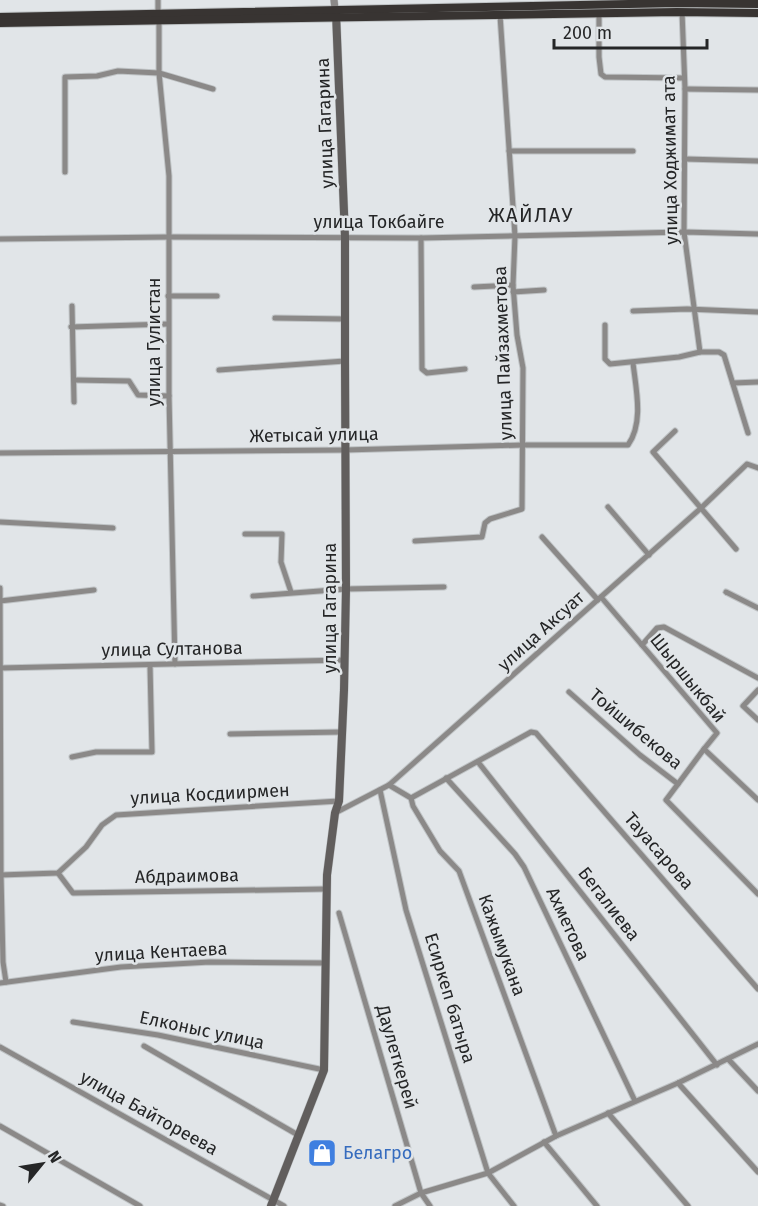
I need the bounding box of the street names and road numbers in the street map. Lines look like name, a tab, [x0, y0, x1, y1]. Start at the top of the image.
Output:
street label: улица Гагарина	[312, 57, 338, 189]
street label: улица Ходжимат ата	[658, 75, 682, 245]
street label: улица Токбайге	[314, 211, 444, 233]
street label: улица Пайзахметова	[489, 265, 517, 441]
street label: улица Гулистан	[143, 278, 165, 406]
street label: Жетысай улица	[249, 423, 379, 447]
street label: улица Гагарина	[319, 543, 341, 673]
street label: улица Аксуат	[493, 586, 590, 676]
street label: Шыршыкбай	[645, 629, 731, 727]
street label: улица Султанова	[101, 637, 243, 661]
street label: Тойшибекова	[585, 684, 687, 774]
street label: улица Косдиирмен	[130, 779, 290, 809]
street label: Тауасарова	[619, 808, 699, 894]
street label: Бегалиева	[573, 863, 645, 945]
street label: Абдраимова	[135, 864, 239, 888]
street label: Ахметова	[541, 884, 595, 964]
street label: Кажымукана	[473, 891, 531, 999]
street label: Есиркеп батыра	[420, 930, 480, 1066]
street label: улица Кентаева	[94, 938, 228, 966]
street label: Даулеткерей	[371, 1001, 422, 1112]
street label: Елконыс улица	[138, 1006, 266, 1054]
street label: улица Байтореева	[76, 1066, 222, 1160]

